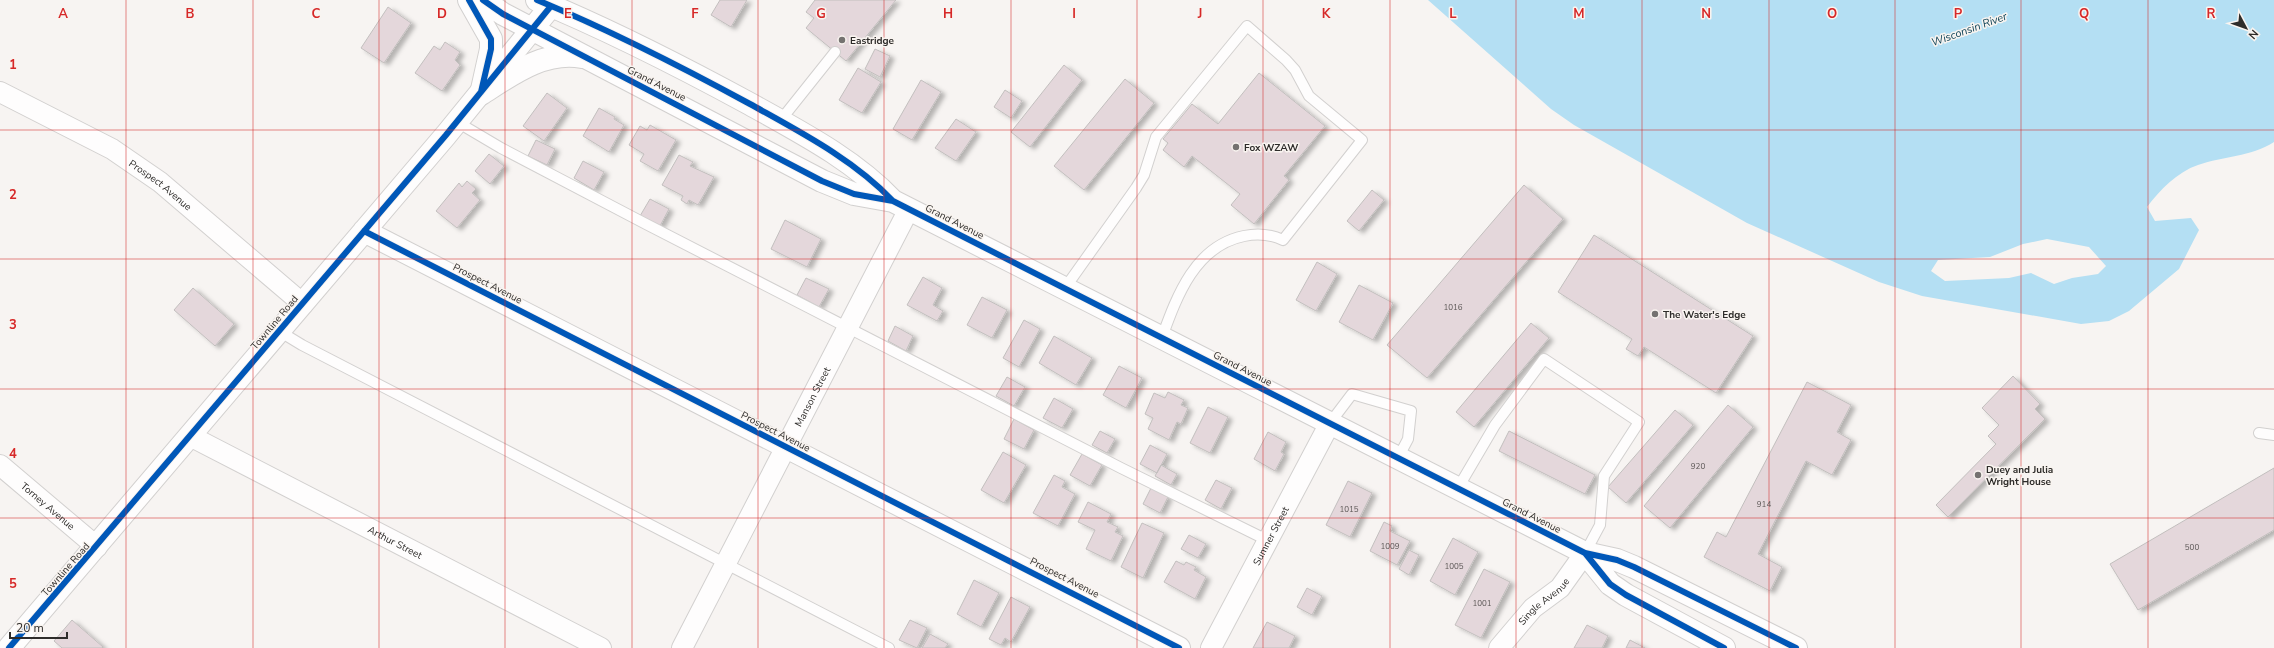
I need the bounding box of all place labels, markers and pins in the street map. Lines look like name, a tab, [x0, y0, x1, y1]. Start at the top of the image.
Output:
place label: Eastridge	[850, 34, 895, 48]
marker: Eastridge	[837, 35, 847, 45]
place label: Fox WZAW	[1244, 141, 1298, 155]
marker: Fox WZAW	[1231, 142, 1241, 152]
place label: The Water's Edge	[1663, 308, 1746, 322]
marker: The Water's Edge	[1650, 309, 1660, 319]
place label: Duey and Julia Wright House	[1986, 463, 2053, 489]
marker: Duey and Julia Wright House	[1973, 470, 1983, 480]

